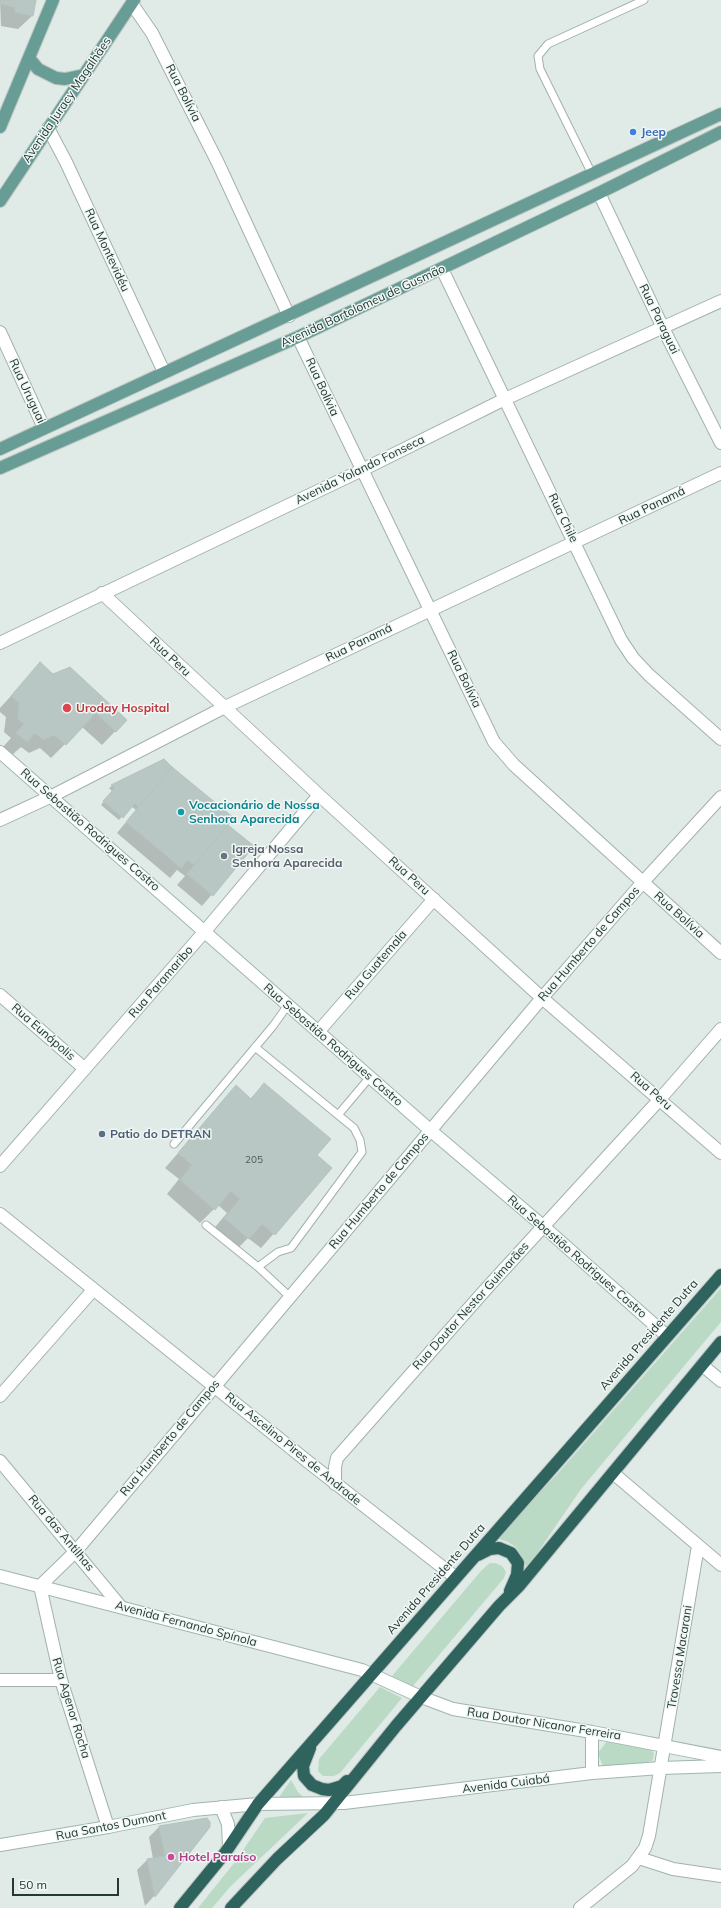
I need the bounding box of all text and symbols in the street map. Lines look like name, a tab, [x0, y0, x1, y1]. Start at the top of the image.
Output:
street label: Avenida Juracy Magalhães	[20, 35, 114, 165]
street label: Rua Bolívia	[162, 62, 204, 124]
place label: Jeep	[641, 125, 666, 139]
marker: Jeep	[628, 127, 638, 137]
street label: Rua Montevidéu	[81, 206, 133, 294]
street label: Avenida Bartolomeu de Gusmão	[279, 262, 447, 350]
street label: Rua Paraguai	[636, 282, 682, 356]
street label: Rua Uruguai	[6, 356, 48, 426]
street label: Rua Bolívia	[302, 356, 342, 418]
street label: Avenida Yolando Fonseca	[293, 432, 427, 508]
street label: Rua Panamá	[616, 484, 688, 528]
street label: Rua Chile	[545, 491, 581, 545]
street label: Rua Panamá	[323, 621, 395, 665]
street label: Rua Peru	[146, 634, 194, 680]
street label: Rua Bolívia	[444, 648, 484, 710]
place label: Uroday Hospital	[76, 701, 169, 715]
marker: Uroday Hospital	[61, 702, 73, 714]
street label: Rua Sebastião Rodrigues Castro	[17, 766, 163, 894]
place label: Vocacionário de Nossa Senhora Aparecida	[189, 798, 320, 826]
marker: Vocacionário de Nossa Senhora Aparecida	[176, 807, 186, 817]
place label: Igreja Nossa Senhora Aparecida	[232, 842, 342, 870]
marker: Igreja Nossa Senhora Aparecida	[219, 851, 229, 861]
street label: Rua Peru	[385, 854, 433, 898]
street label: Rua Humberto de Campos	[535, 884, 643, 1004]
street label: Rua Bolívia	[651, 889, 707, 941]
street label: Rua Guatemala	[342, 927, 410, 1003]
street label: Rua Paramaribo	[126, 943, 196, 1021]
street label: Rua Sebastião Rodrigues Castro	[260, 981, 406, 1109]
street label: Rua Eunápolis	[8, 1000, 78, 1064]
street label: Rua Peru	[627, 1069, 675, 1113]
place label: Patio do DETRAN	[110, 1127, 211, 1141]
marker: Patio do DETRAN	[97, 1129, 107, 1139]
street label: Rua Humberto de Campos	[326, 1130, 432, 1252]
house number: 205	[245, 1154, 263, 1166]
street label: Rua Sebastião Rodrigues Castro	[504, 1193, 650, 1321]
street label: Rua Doutor Nestor Guimarães	[410, 1239, 532, 1373]
street label: Avenida Presidente Dutra	[597, 1277, 701, 1393]
street label: Rua Humberto de Campos	[117, 1377, 223, 1499]
street label: Rua Ascelino Pires de Andrade	[222, 1390, 364, 1508]
street label: Rua das Antilhas	[25, 1492, 97, 1574]
street label: Avenida Presidente Dutra	[384, 1521, 488, 1637]
street label: Avenida Fernando Spínola	[114, 1598, 258, 1650]
street label: Travessa Macarani	[665, 1604, 695, 1710]
street label: Rua Agenor Rocha	[49, 1656, 93, 1760]
street label: Rua Doutor Nicanor Ferreira	[466, 1705, 622, 1743]
street label: Avenida Cuiabá	[461, 1771, 551, 1797]
street label: Rua Santos Dumont	[55, 1808, 167, 1844]
place label: Hotel Paraíso	[179, 1850, 256, 1864]
marker: Hotel Paraíso	[166, 1852, 176, 1862]
scale bar	[14, 1870, 121, 1896]
text: 50 m	[19, 1877, 47, 1892]

